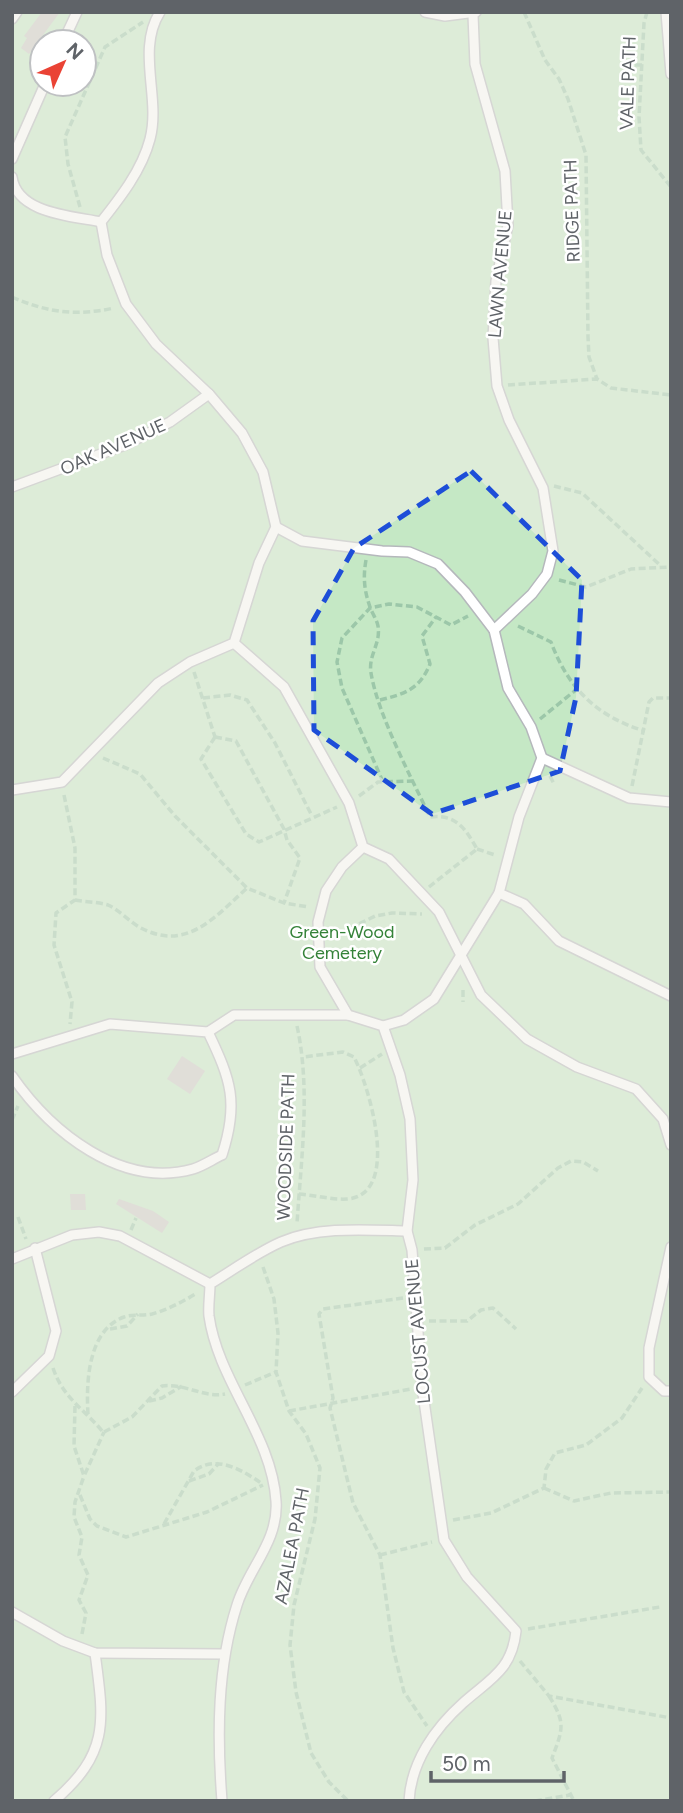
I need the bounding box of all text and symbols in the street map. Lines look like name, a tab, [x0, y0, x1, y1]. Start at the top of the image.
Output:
north arrow	[28, 28, 98, 98]
street label: VALE PATH	[615, 36, 641, 130]
text: N	[61, 38, 88, 65]
street label: RIDGE PATH	[559, 159, 585, 263]
street label: LAWN AVENUE	[483, 209, 517, 339]
street label: OAK AVENUE	[57, 414, 169, 480]
park label: Green-Wood Cemetery	[290, 921, 394, 964]
street label: WOODSIDE PATH	[272, 1073, 300, 1221]
street label: LOCUST AVENUE	[401, 1257, 435, 1405]
street label: AZALEA PATH	[270, 1486, 314, 1606]
scale bar	[431, 1740, 564, 1784]
text: 50 m	[442, 1751, 491, 1776]

